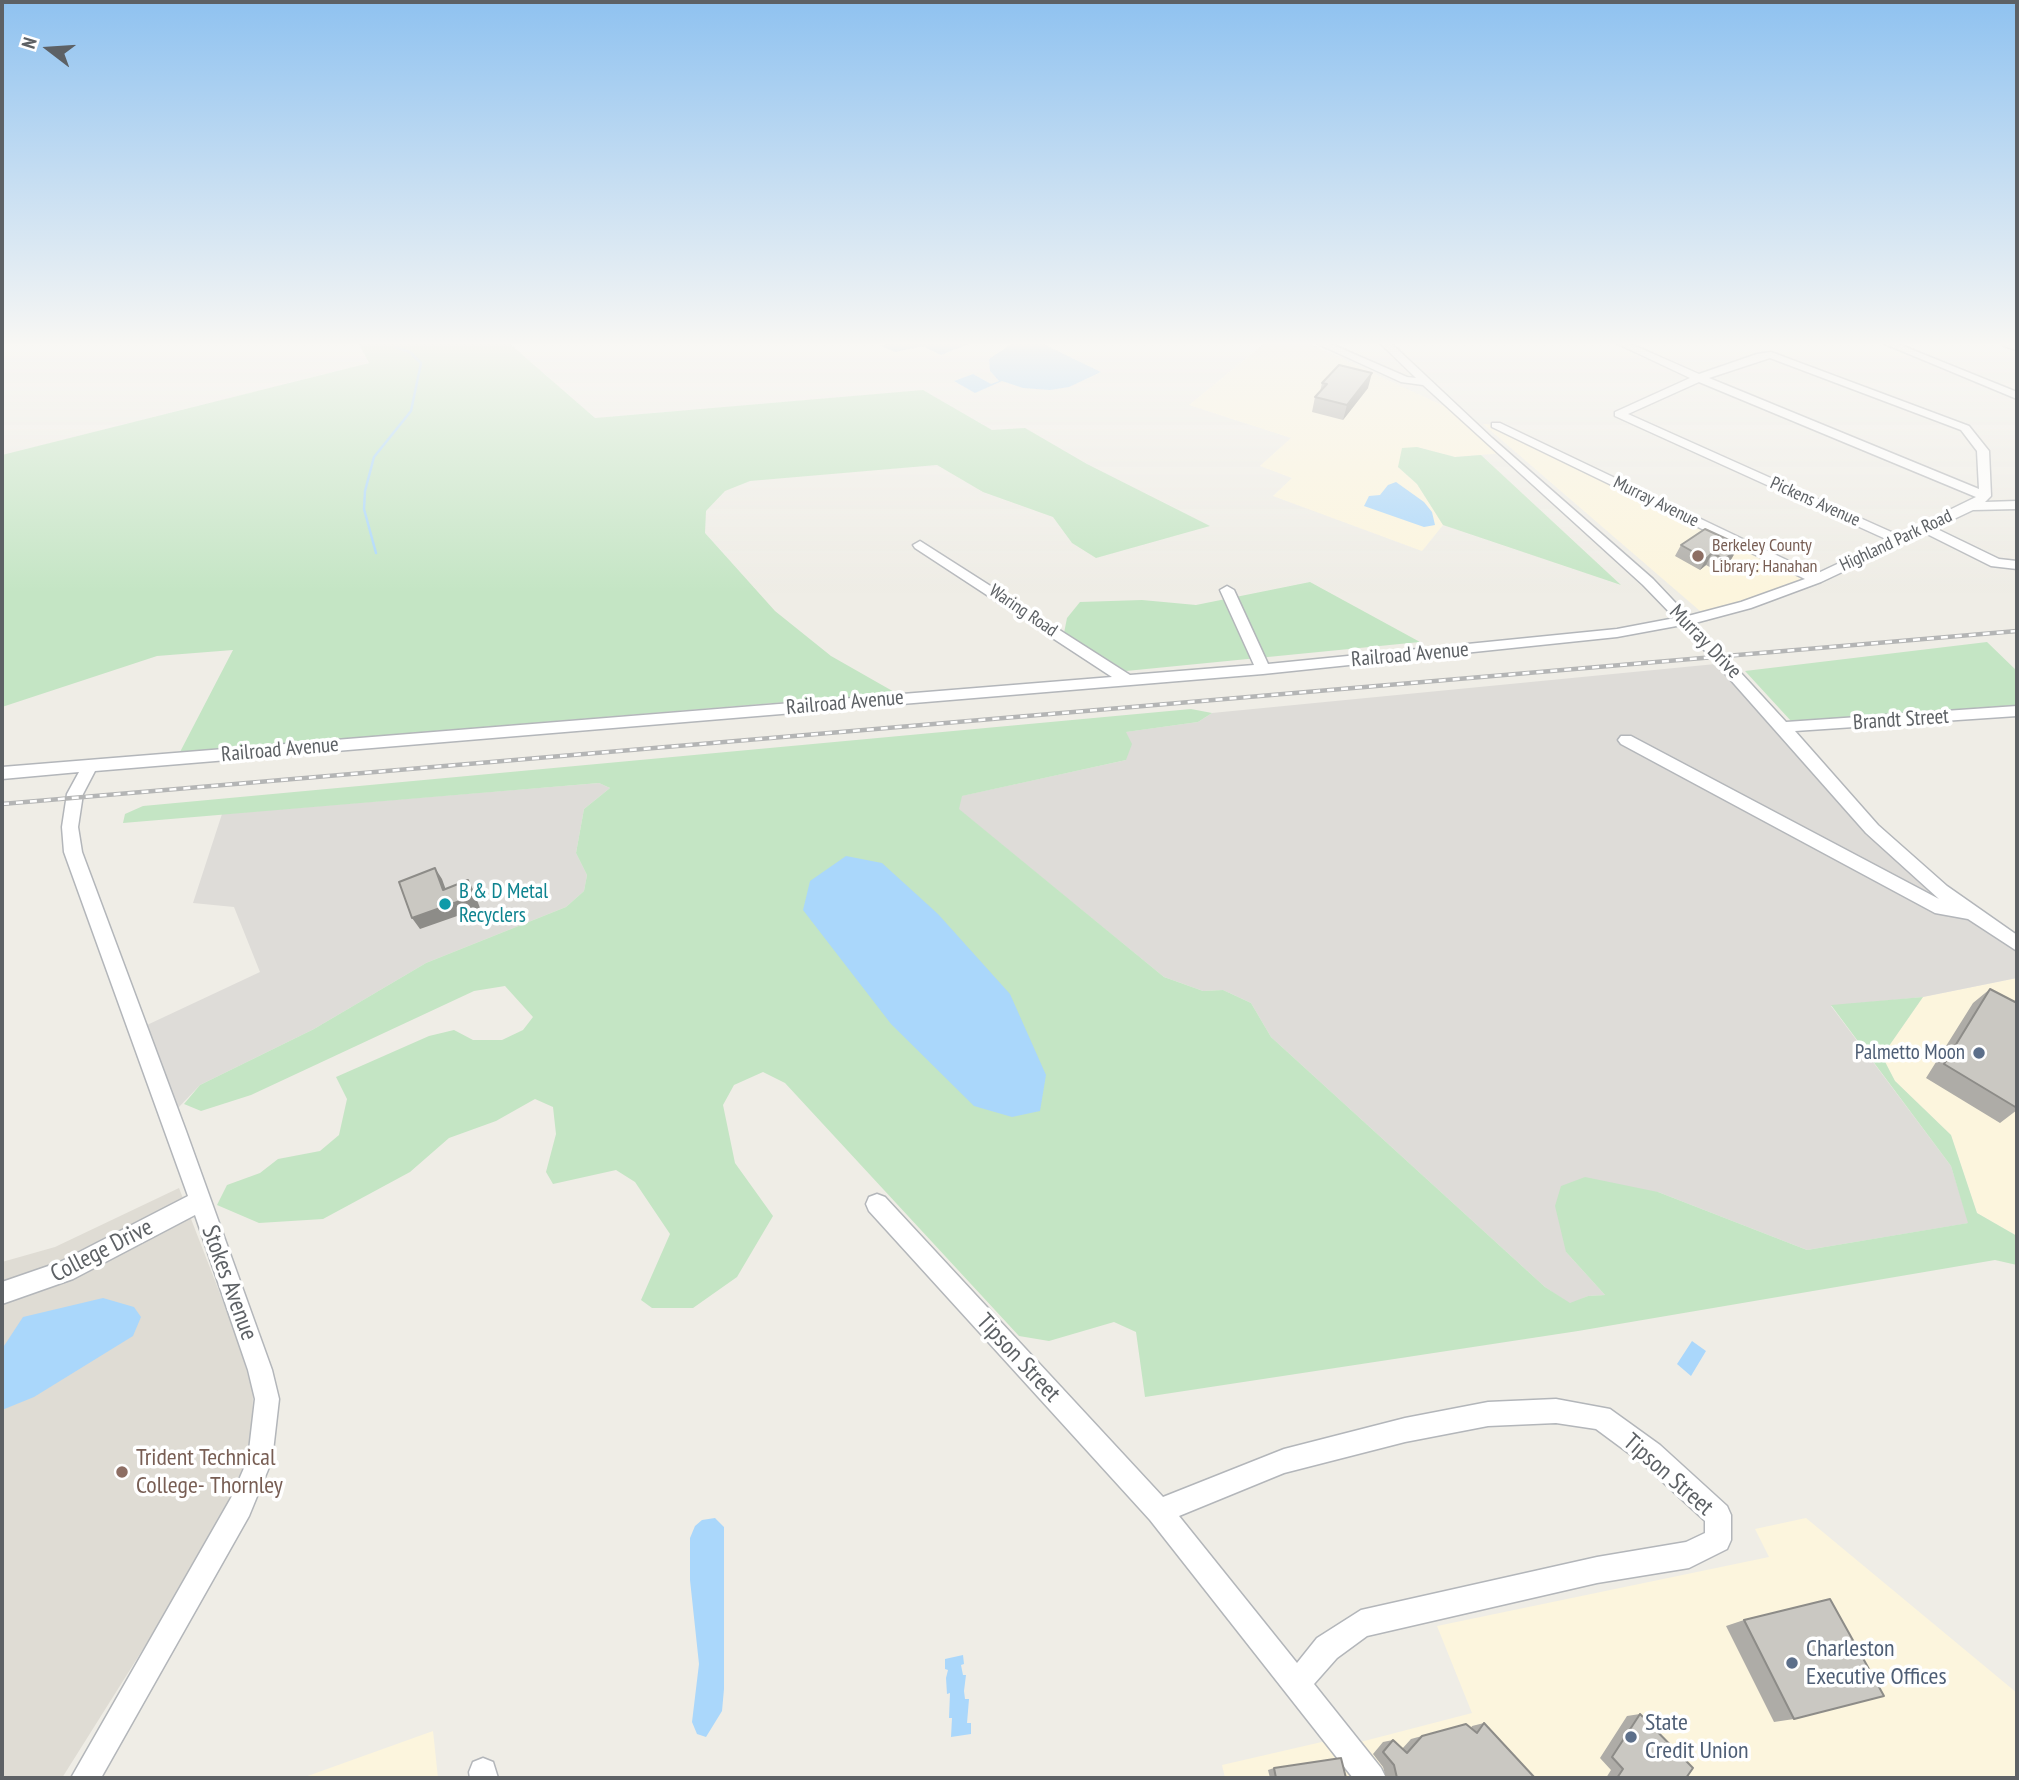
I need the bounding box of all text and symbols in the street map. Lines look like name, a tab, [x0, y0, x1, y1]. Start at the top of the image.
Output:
north arrow	[14, 14, 84, 84]
text: N	[16, 34, 42, 51]
street label: Murray Avenue	[1610, 472, 1702, 532]
street label: Pickens Avenue	[1767, 473, 1863, 531]
street label: Highland Park Road	[1836, 506, 1956, 576]
place label: Berkeley County Library: Hanahan	[1712, 535, 1818, 578]
marker: Berkeley County Library: Hanahan	[1690, 548, 1706, 564]
street label: Waring Road	[985, 580, 1061, 642]
street label: Murray Drive	[1664, 600, 1746, 684]
street label: Railroad Avenue	[1350, 637, 1470, 673]
street label: Railroad Avenue	[785, 685, 905, 721]
street label: Brandt Street	[1852, 704, 1950, 736]
street label: Railroad Avenue	[220, 732, 340, 768]
place label: B & D Metal Recyclers	[459, 879, 548, 929]
marker: B & D Metal Recyclers	[437, 896, 453, 912]
place label: Palmetto Moon	[1855, 1040, 1965, 1066]
marker: Palmetto Moon	[1971, 1045, 1987, 1061]
street label: College Drive	[46, 1213, 158, 1289]
street label: Stokes Avenue	[195, 1222, 263, 1344]
street label: Tipson Street	[970, 1308, 1066, 1408]
street label: Tipson Street	[1617, 1428, 1719, 1522]
place label: Trident Technical College- Thornley	[136, 1444, 283, 1500]
marker: Trident Technical College- Thornley	[114, 1464, 130, 1480]
place label: Charleston Executive Offices	[1806, 1635, 1947, 1691]
marker: Charleston Executive Offices	[1784, 1655, 1800, 1671]
place label: State Credit Union	[1645, 1709, 1749, 1765]
marker: State Credit Union	[1623, 1729, 1639, 1745]

